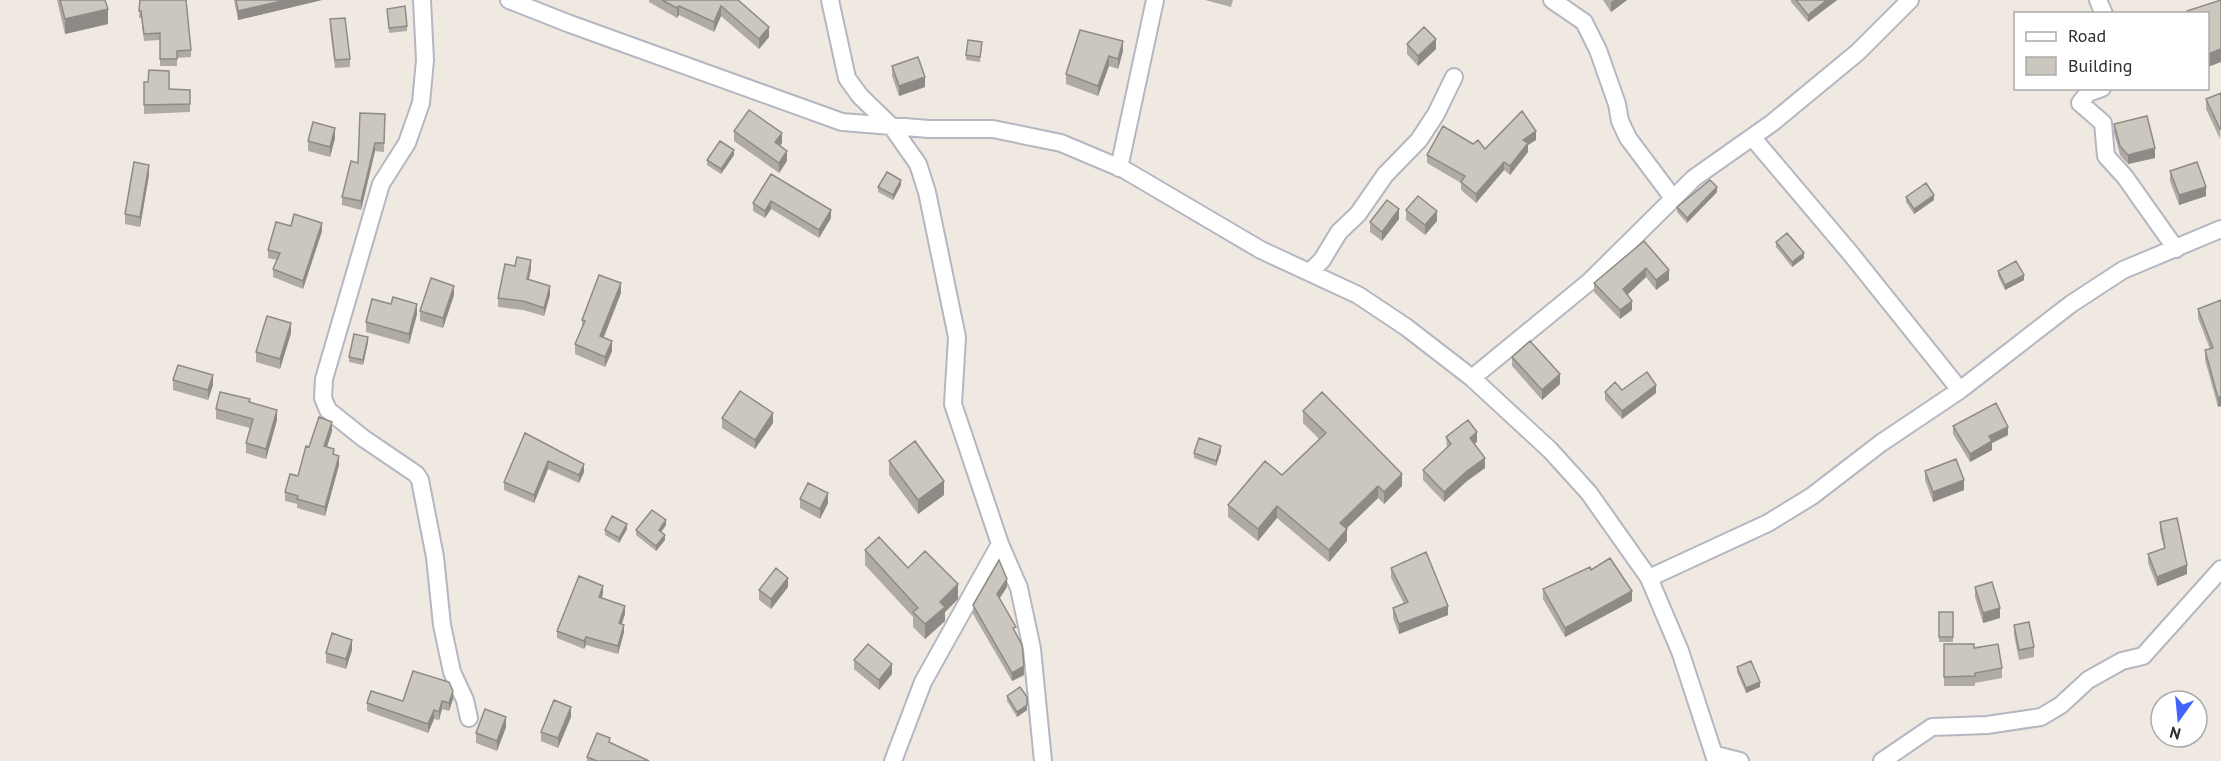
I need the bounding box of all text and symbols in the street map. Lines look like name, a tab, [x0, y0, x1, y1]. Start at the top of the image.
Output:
legend	[2014, 12, 2209, 90]
text: Road	[2068, 24, 2106, 47]
text: Building	[2068, 54, 2132, 77]
north arrow	[2149, 689, 2209, 749]
text: N	[2167, 722, 2183, 745]

